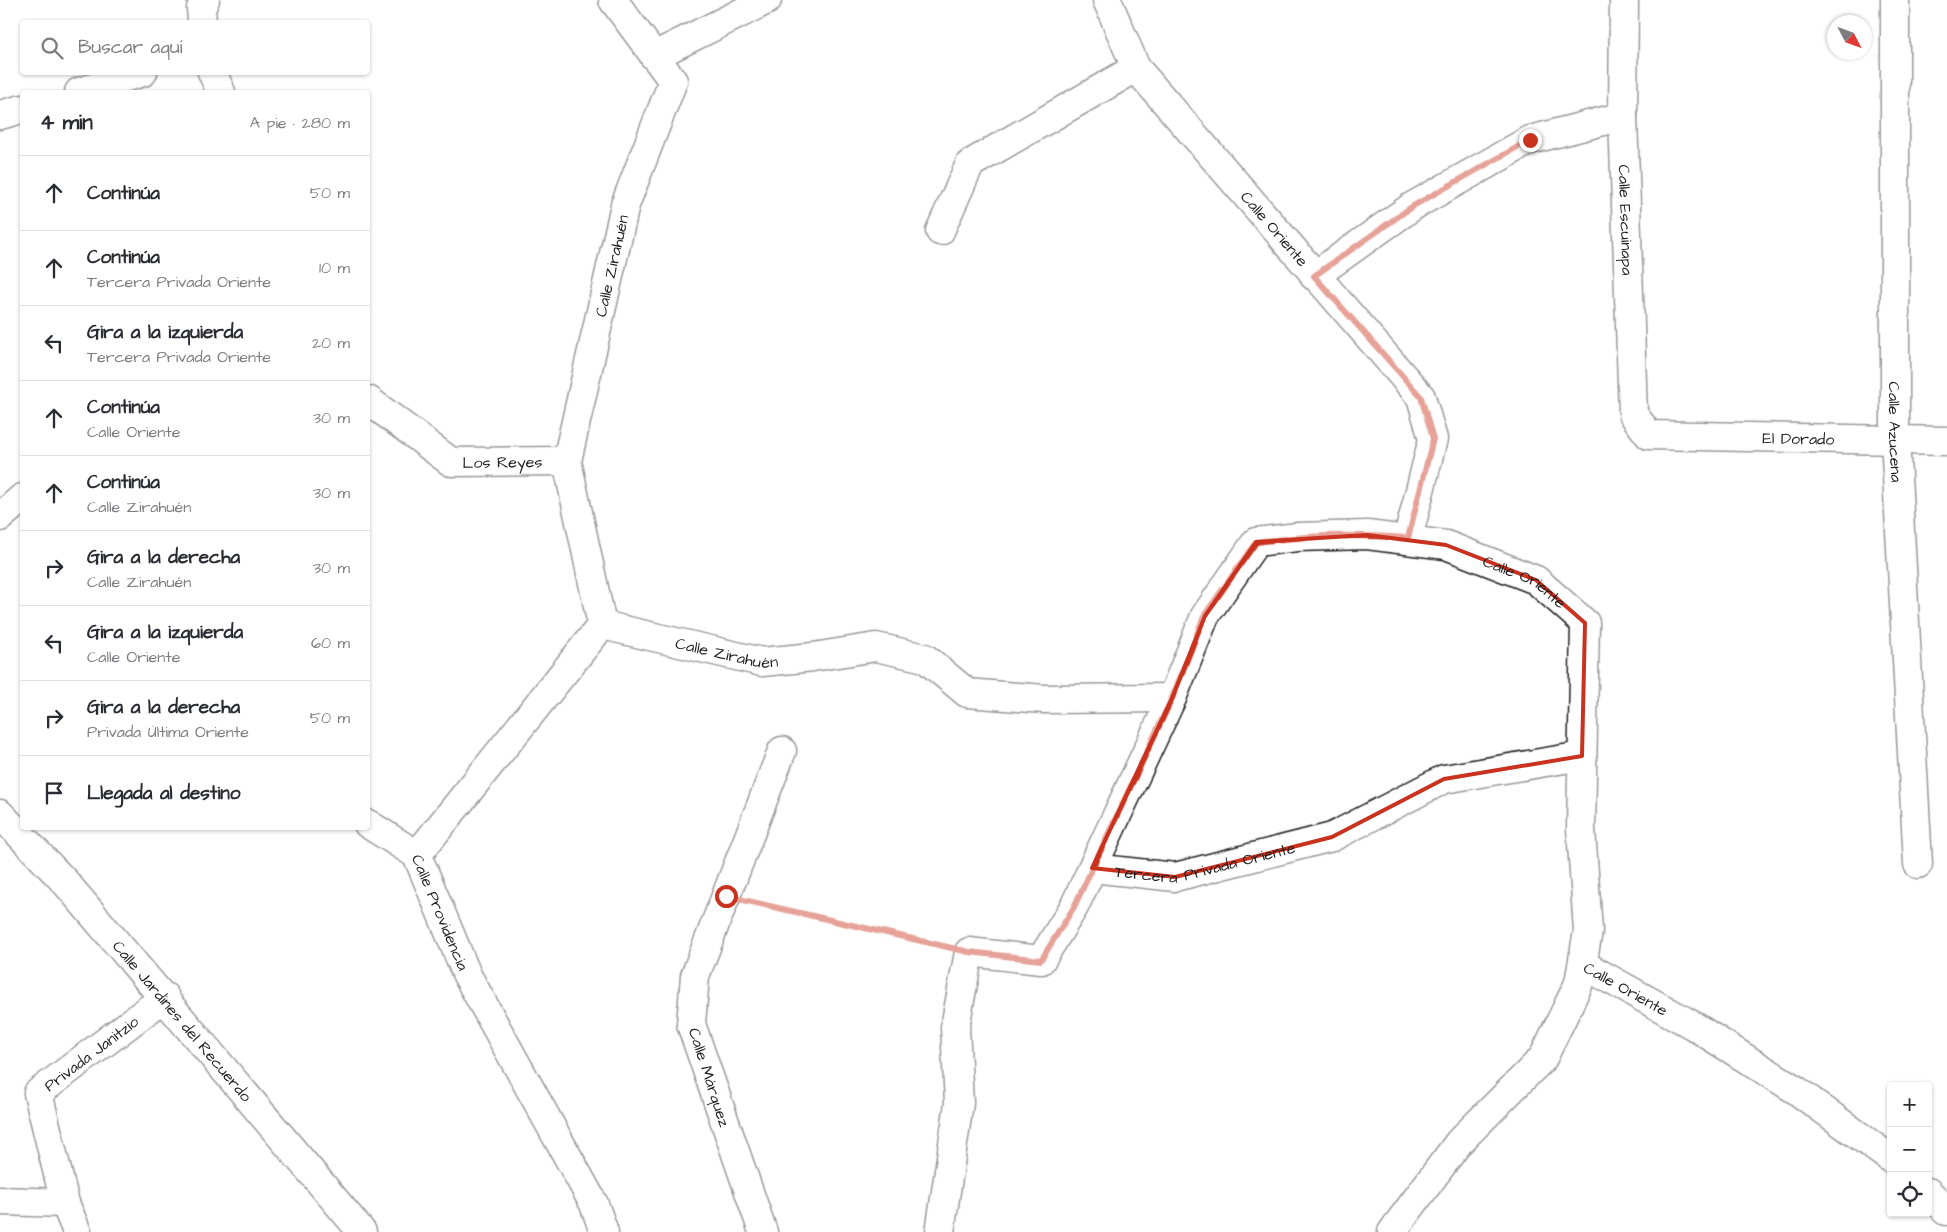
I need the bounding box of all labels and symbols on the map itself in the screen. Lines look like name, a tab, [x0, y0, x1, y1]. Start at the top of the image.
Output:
north arrow	[1827, 15, 1872, 60]
route end	[1519, 129, 1542, 152]
street label: Calle Escuinapa	[1613, 164, 1638, 276]
street label: Calle Oriente	[1235, 186, 1313, 272]
street label: Calle Zirahuén	[590, 213, 634, 319]
street label: Calle Azucena	[1883, 382, 1907, 483]
street label: El Dorado	[1762, 427, 1835, 451]
street label: Los Reyes	[462, 451, 543, 474]
street label: Calle Oriente	[1480, 550, 1571, 614]
street label: Calle Zirahuén	[673, 632, 779, 674]
street label: Tercera Privada Oriente	[1114, 837, 1298, 889]
street label: Calle Providencia	[406, 851, 474, 974]
route start	[715, 885, 738, 908]
street label: Calle Jardines del Recuerdo	[107, 936, 257, 1107]
street label: Calle Oriente	[1579, 957, 1672, 1022]
street label: Privada Janitzio	[40, 1011, 143, 1097]
street label: Calle Márquez	[683, 1025, 735, 1130]

